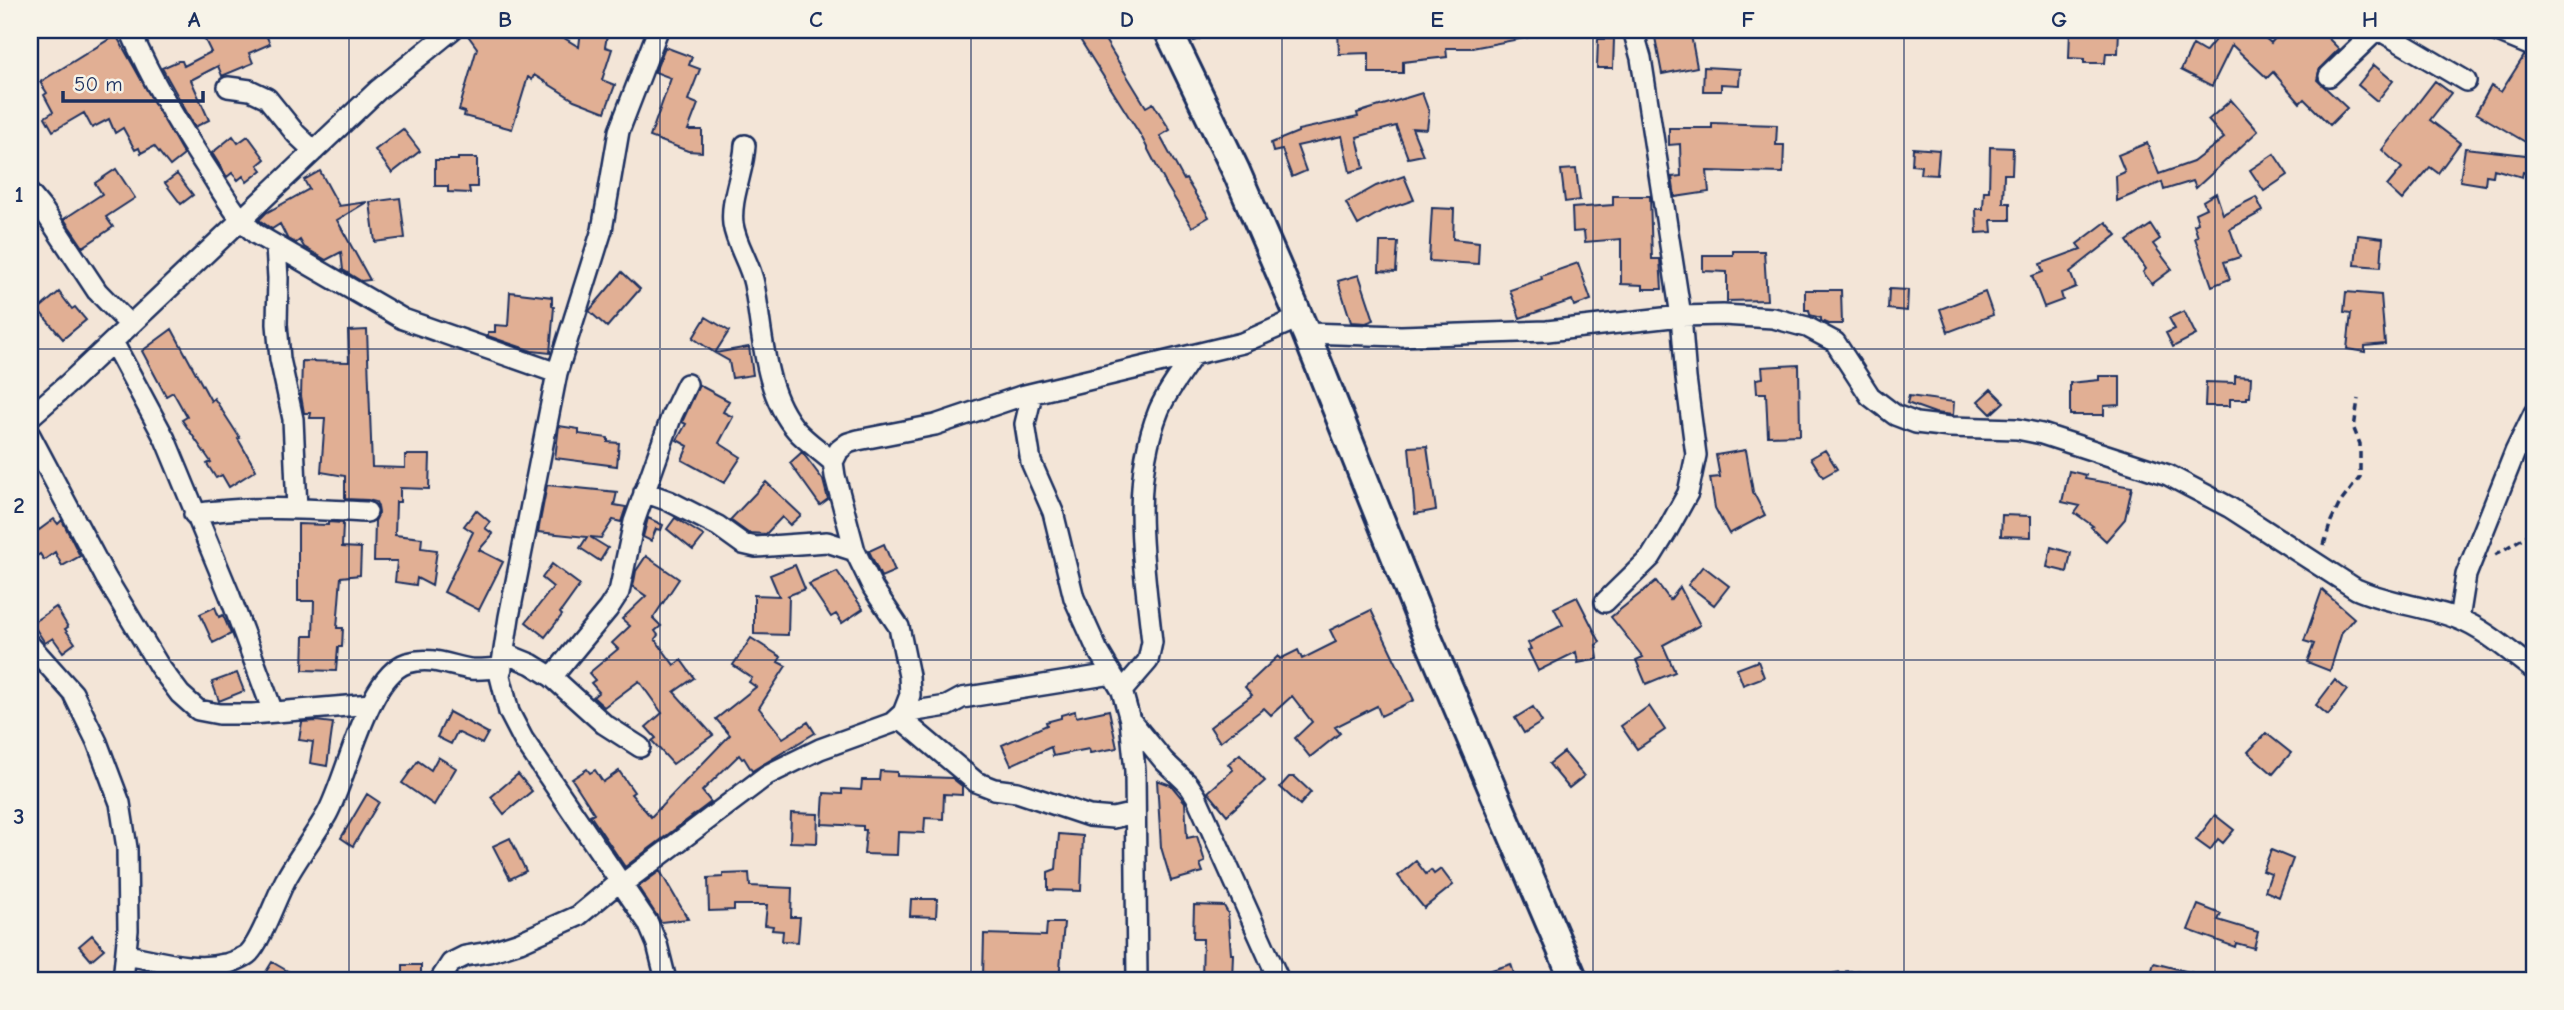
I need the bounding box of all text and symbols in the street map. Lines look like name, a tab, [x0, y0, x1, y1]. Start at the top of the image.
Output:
text: A	[188, 6, 201, 33]
text: B	[498, 6, 512, 33]
text: C	[809, 6, 823, 33]
text: D	[1120, 6, 1134, 33]
text: E	[1430, 6, 1444, 33]
text: F	[1741, 6, 1755, 33]
text: G	[2051, 6, 2067, 33]
text: H	[2362, 6, 2378, 33]
scale bar	[63, 60, 203, 104]
text: 50 m	[74, 72, 123, 96]
text: 1	[14, 181, 24, 208]
text: 2	[13, 492, 25, 519]
text: 3	[13, 803, 25, 830]

